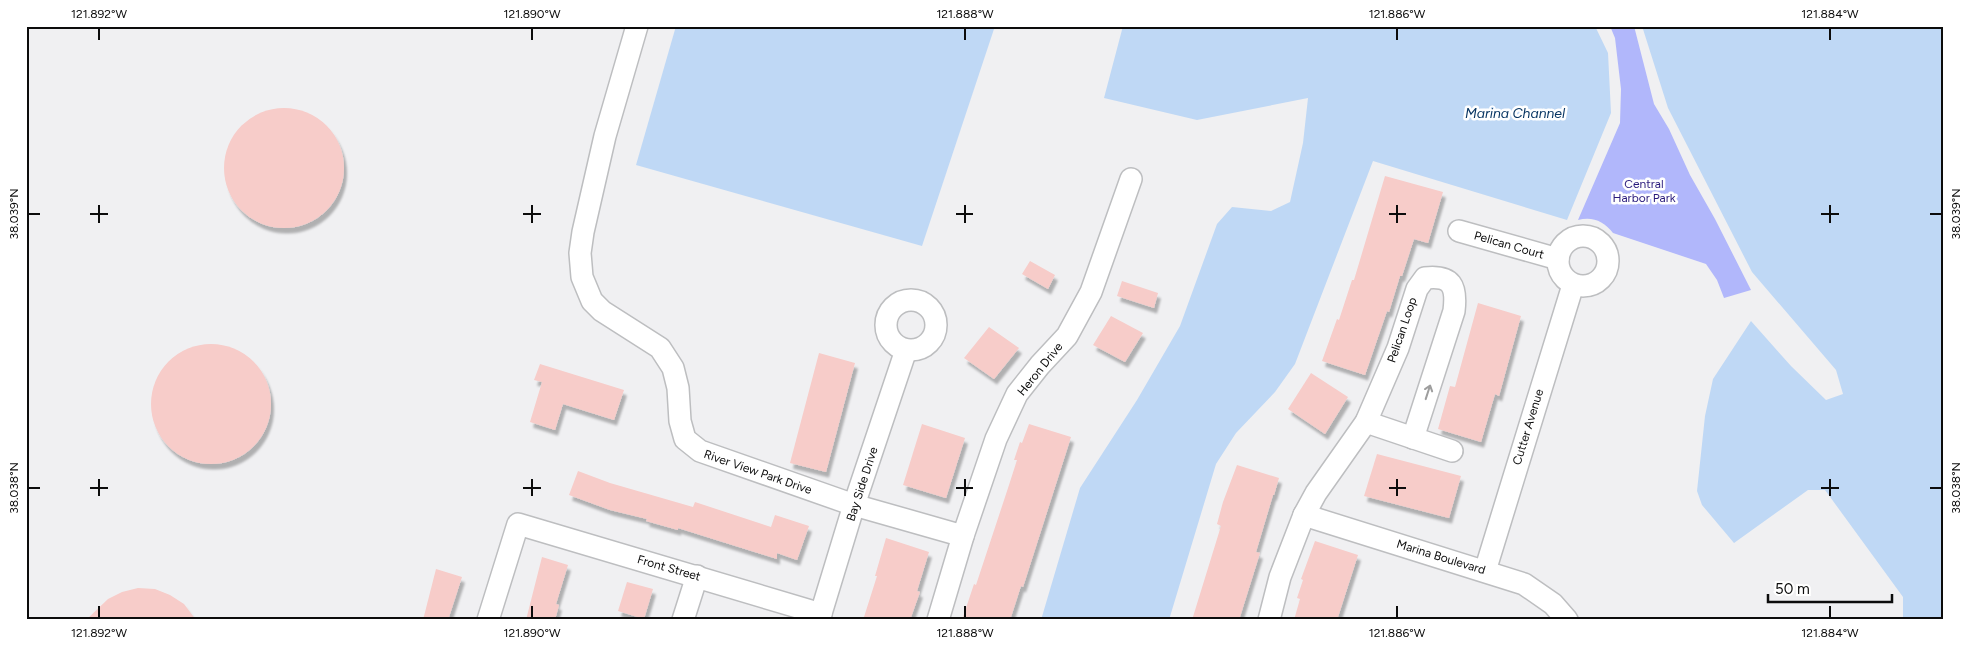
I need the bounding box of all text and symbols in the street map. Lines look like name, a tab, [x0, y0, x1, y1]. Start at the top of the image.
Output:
text: 121.892°W	[71, 7, 127, 21]
text: 121.890°W	[504, 7, 561, 21]
text: 121.888°W	[936, 7, 994, 21]
text: 121.886°W	[1369, 7, 1426, 21]
text: 121.884°W	[1801, 7, 1859, 21]
water label: Marina Channel	[1465, 105, 1566, 122]
park label: Central Harbor Park	[1612, 177, 1676, 205]
text: 38.039°N	[7, 188, 21, 240]
text: 38.039°N	[1949, 188, 1963, 240]
street label: Pelican Court	[1472, 228, 1546, 262]
street label: Pelican Loop	[1384, 295, 1420, 365]
street label: Heron Drive	[1014, 339, 1066, 398]
one-way arrow	[1424, 384, 1433, 400]
street label: Cutter Avenue	[1510, 387, 1546, 467]
street label: Bay Side Drive	[843, 445, 881, 523]
street label: River View Park Drive	[702, 447, 814, 497]
text: 38.038°N	[7, 462, 21, 514]
text: 38.038°N	[1949, 462, 1963, 514]
street label: Marina Boulevard	[1395, 537, 1487, 577]
street label: Front Street	[636, 552, 703, 584]
scale bar	[1768, 571, 1891, 603]
text: 50 m	[1775, 580, 1810, 598]
text: 121.892°W	[71, 626, 127, 640]
text: 121.890°W	[504, 626, 561, 640]
text: 121.888°W	[936, 626, 994, 640]
text: 121.886°W	[1369, 626, 1426, 640]
text: 121.884°W	[1801, 626, 1859, 640]

